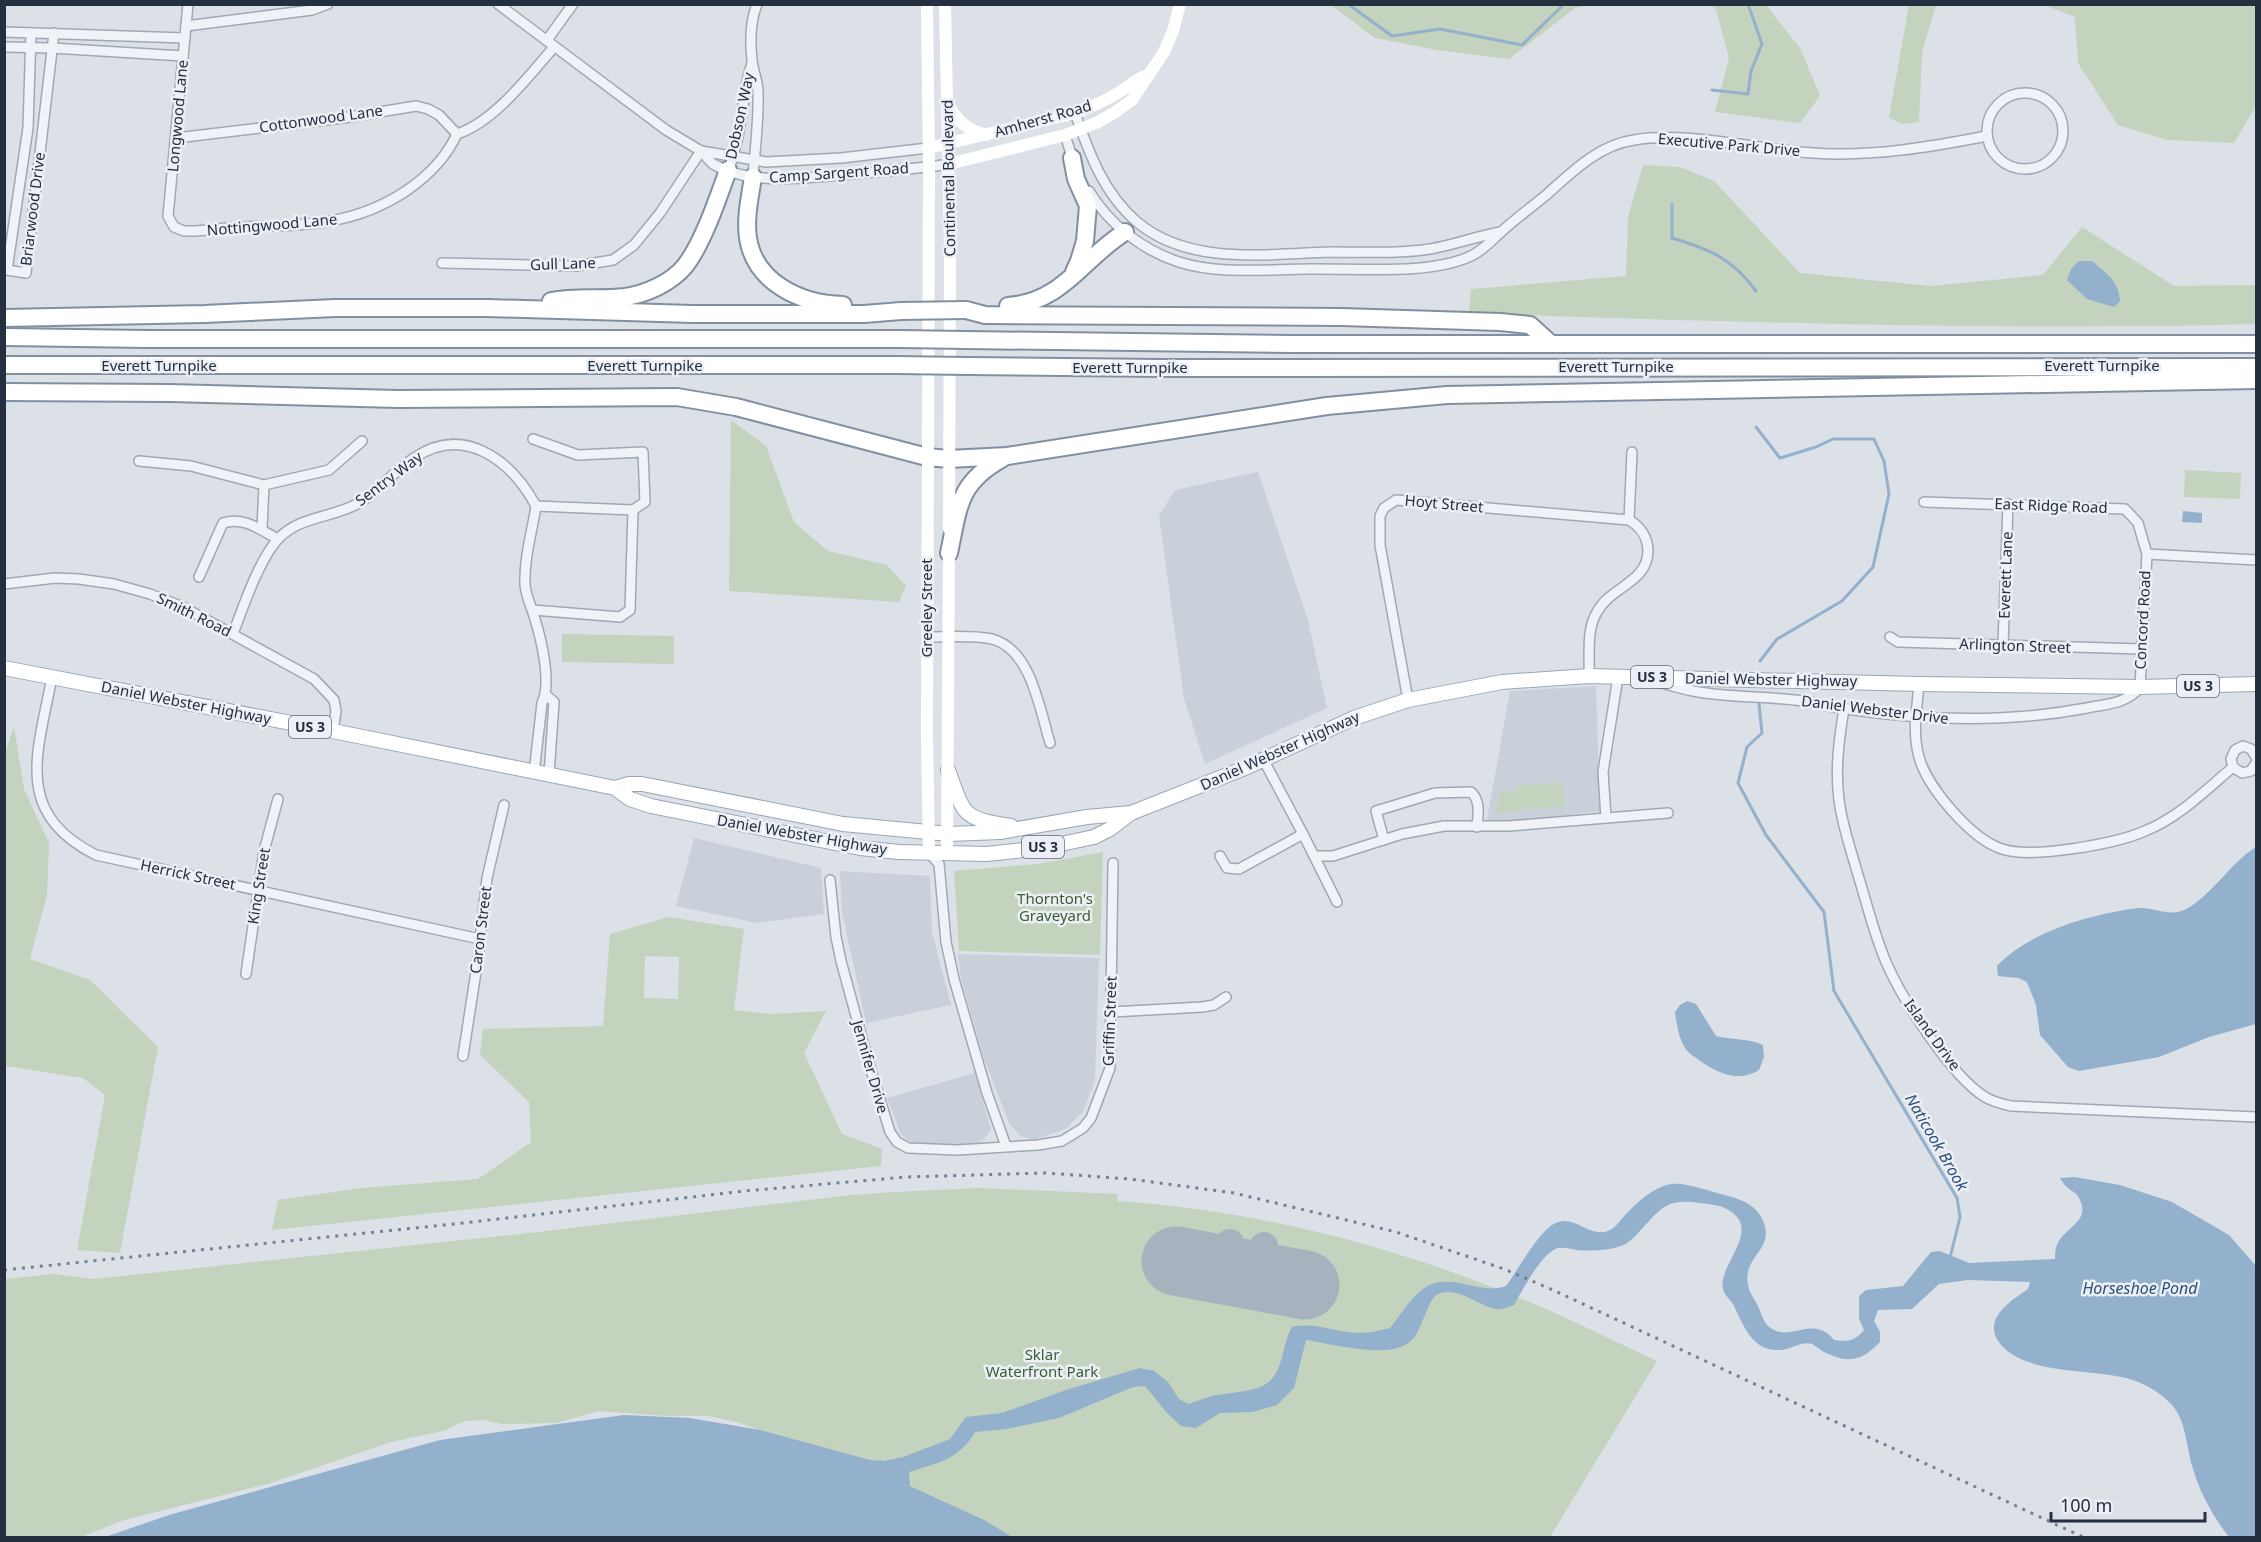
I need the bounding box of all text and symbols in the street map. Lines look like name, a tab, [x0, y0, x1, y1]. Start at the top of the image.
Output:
street label: Longwood Lane	[162, 59, 192, 173]
street label: Dobson Way	[720, 70, 758, 161]
street label: Amherst Road	[992, 95, 1094, 141]
street label: Cottonwood Lane	[258, 99, 384, 137]
street label: Continental Boulevard	[937, 99, 959, 257]
street label: Executive Park Drive	[1657, 128, 1801, 160]
street label: Briarwood Drive	[15, 151, 49, 267]
street label: Camp Sargent Road	[768, 157, 909, 187]
street label: Nottingwood Lane	[206, 208, 338, 240]
street label: Gull Lane	[530, 252, 596, 274]
street label: Everett Turnpike	[101, 355, 217, 375]
street label: Everett Turnpike	[587, 355, 703, 375]
street label: Everett Turnpike	[2044, 355, 2160, 375]
street label: Everett Turnpike	[1558, 356, 1674, 376]
street label: Everett Turnpike	[1072, 357, 1188, 377]
street label: Sentry Way	[351, 446, 426, 510]
street label: Hoyt Street	[1404, 490, 1485, 516]
street label: East Ridge Road	[1994, 493, 2108, 517]
street label: Everett Lane	[1993, 531, 2017, 619]
street label: Greeley Street	[916, 558, 936, 658]
street label: Concord Road	[2129, 570, 2155, 670]
street label: Smith Road	[154, 587, 235, 641]
street label: Arlington Street	[1959, 633, 2072, 657]
road number: US 3	[1631, 666, 1673, 688]
street label: Daniel Webster Highway	[1685, 667, 1858, 691]
road number: US 3	[2177, 675, 2219, 697]
street label: Daniel Webster Highway	[100, 676, 273, 728]
street label: Daniel Webster Drive	[1800, 690, 1950, 728]
street label: Daniel Webster Highway	[1197, 706, 1363, 794]
road number: US 3	[289, 716, 331, 738]
street label: Daniel Webster Highway	[715, 809, 889, 859]
road number: US 3	[1022, 836, 1064, 858]
street label: King Street	[242, 845, 274, 926]
street label: Herrick Street	[139, 854, 238, 894]
street label: Caron Street	[465, 884, 495, 975]
park label: Thornton's Graveyard	[1017, 888, 1093, 925]
street label: Griffin Street	[1097, 975, 1121, 1066]
street label: Island Drive	[1900, 995, 1966, 1074]
street label: Jennifer Drive	[848, 1016, 894, 1116]
water label: Naticook Brook	[1900, 1089, 1974, 1196]
water label: Horseshoe Pond	[2082, 1277, 2198, 1299]
park label: Sklar Waterfront Park	[986, 1344, 1098, 1381]
scale bar	[2051, 1485, 2206, 1523]
text: 100 m	[2060, 1493, 2112, 1517]

